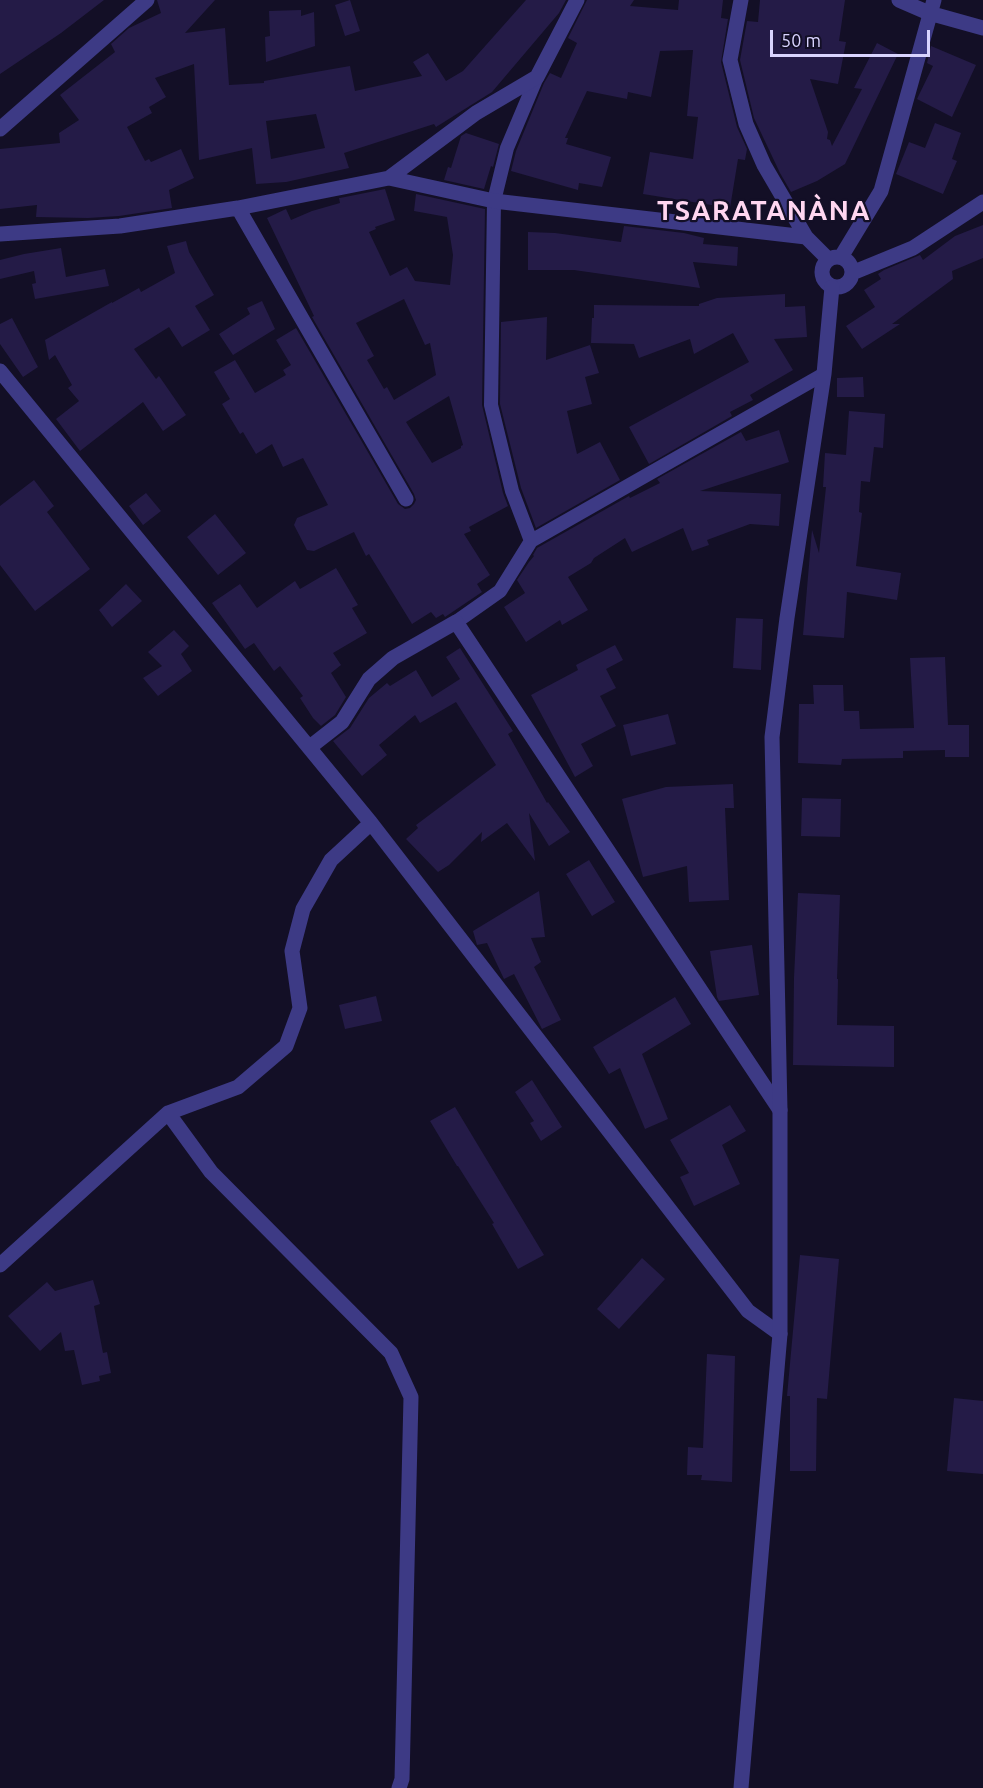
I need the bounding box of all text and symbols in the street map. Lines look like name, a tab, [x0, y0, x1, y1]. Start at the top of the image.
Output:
scale bar	[773, 18, 934, 56]
text: 50 m	[781, 30, 821, 50]
district label: TSARATANÀNA	[657, 195, 871, 227]

